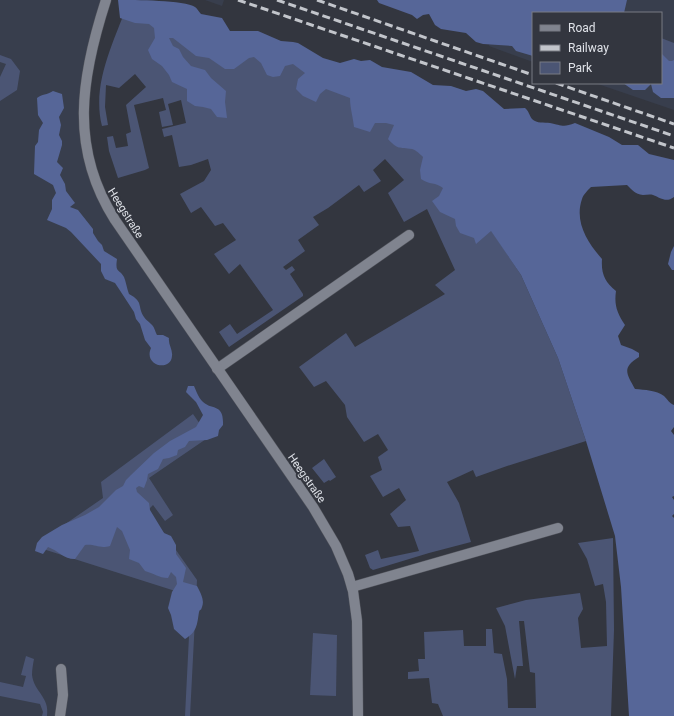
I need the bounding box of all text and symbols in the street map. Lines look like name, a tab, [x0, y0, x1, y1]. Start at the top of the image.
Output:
legend	[532, 12, 662, 84]
text: Road	[568, 21, 596, 35]
text: Railway	[568, 41, 609, 55]
text: Park	[568, 61, 593, 75]
street label: Heegstraße	[105, 186, 146, 241]
street label: Heegstraße	[285, 451, 328, 505]

